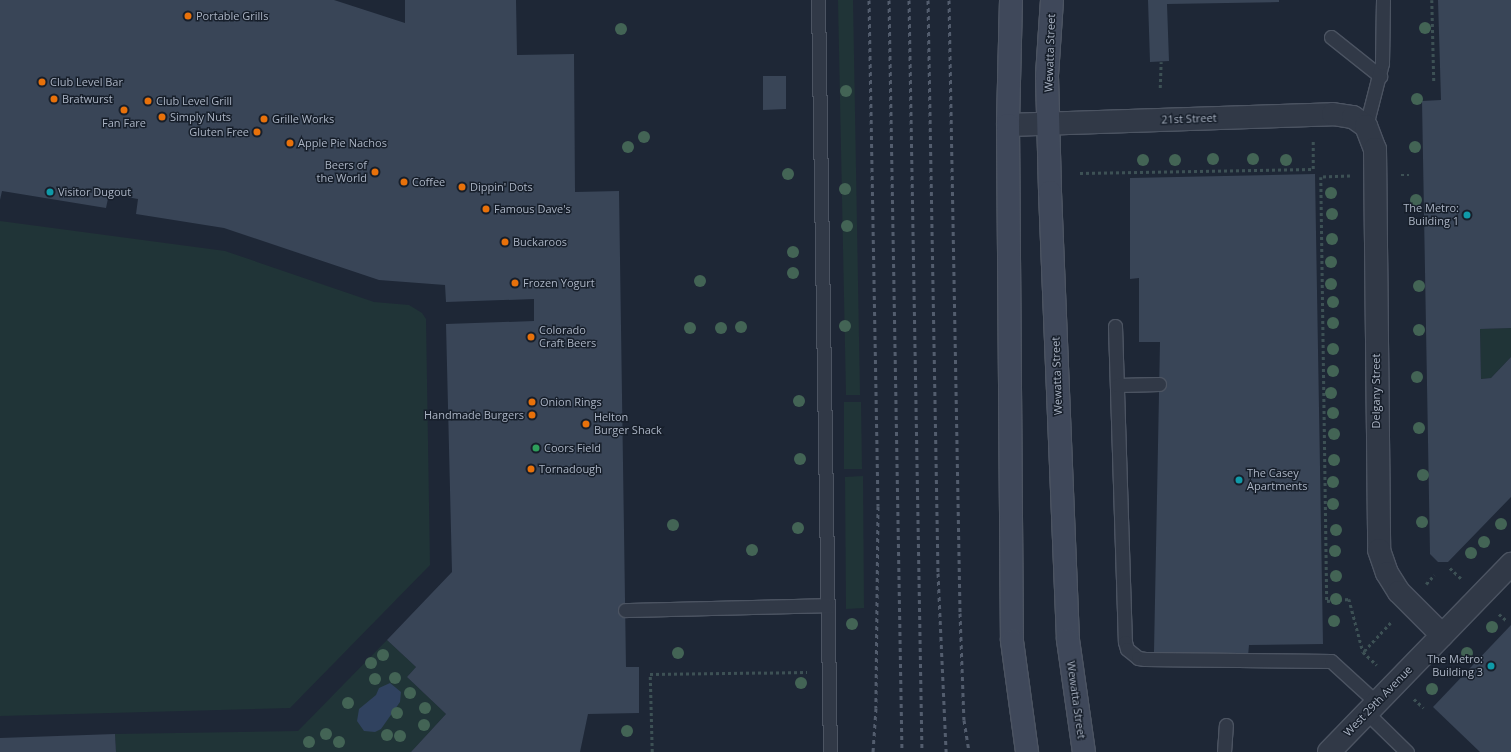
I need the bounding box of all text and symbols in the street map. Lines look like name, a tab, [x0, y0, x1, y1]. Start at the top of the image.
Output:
place label: Portable Grills	[196, 9, 268, 23]
marker: Portable Grills	[183, 11, 193, 21]
street label: Wewatta Street	[1042, 14, 1058, 92]
place label: Club Level Bar	[50, 75, 123, 89]
marker: Club Level Bar	[37, 77, 47, 87]
place label: Bratwurst	[62, 92, 113, 106]
marker: Bratwurst	[49, 94, 59, 104]
place label: Club Level Grill	[156, 94, 232, 108]
marker: Club Level Grill	[143, 96, 153, 106]
marker: Fan Fare	[119, 105, 129, 115]
place label: Simply Nuts	[170, 110, 231, 124]
street label: 21st Street	[1161, 111, 1217, 127]
marker: Simply Nuts	[157, 112, 167, 122]
place label: Grille Works	[272, 112, 334, 126]
marker: Grille Works	[259, 114, 269, 124]
place label: Fan Fare	[102, 116, 146, 130]
place label: Gluten Free	[189, 125, 249, 139]
marker: Gluten Free	[252, 127, 262, 137]
place label: Apple Pie Nachos	[298, 136, 387, 150]
marker: Apple Pie Nachos	[285, 138, 295, 148]
place label: Beers of the World	[317, 159, 367, 185]
marker: Beers of the World	[370, 167, 380, 177]
place label: Coffee	[412, 175, 445, 189]
marker: Coffee	[399, 177, 409, 187]
place label: Dippin' Dots	[470, 180, 533, 194]
marker: Dippin' Dots	[457, 182, 467, 192]
place label: Visitor Dugout	[58, 185, 131, 199]
marker: Visitor Dugout	[45, 187, 55, 197]
place label: Famous Dave's	[494, 202, 571, 216]
place label: The Metro: Building 1	[1403, 202, 1459, 228]
marker: Famous Dave's	[481, 204, 491, 214]
marker: The Metro: Building 1	[1462, 210, 1472, 220]
place label: Buckaroos	[513, 235, 567, 249]
marker: Buckaroos	[500, 237, 510, 247]
place label: Frozen Yogurt	[523, 276, 595, 290]
marker: Frozen Yogurt	[510, 278, 520, 288]
place label: Colorado Craft Beers	[539, 324, 596, 350]
marker: Colorado Craft Beers	[526, 332, 536, 342]
street label: Wewatta Street	[1049, 337, 1065, 415]
street label: Delgany Street	[1369, 354, 1383, 428]
place label: Onion Rings	[540, 395, 602, 409]
marker: Onion Rings	[527, 397, 537, 407]
place label: Handmade Burgers	[424, 408, 524, 422]
marker: Handmade Burgers	[527, 410, 537, 420]
place label: Helton Burger Shack	[594, 411, 662, 437]
marker: Helton Burger Shack	[581, 419, 591, 429]
place label: Coors Field	[544, 441, 601, 455]
marker: Coors Field	[531, 443, 541, 453]
place label: Tornadough	[539, 462, 602, 476]
marker: Tornadough	[526, 464, 536, 474]
place label: The Casey Apartments	[1247, 467, 1307, 493]
marker: The Casey Apartments	[1234, 475, 1244, 485]
place label: The Metro: Building 3	[1427, 653, 1483, 679]
street label: Wewatta Street	[1064, 660, 1088, 740]
marker: The Metro: Building 3	[1486, 661, 1496, 671]
street label: West 29th Avenue	[1341, 663, 1415, 739]

